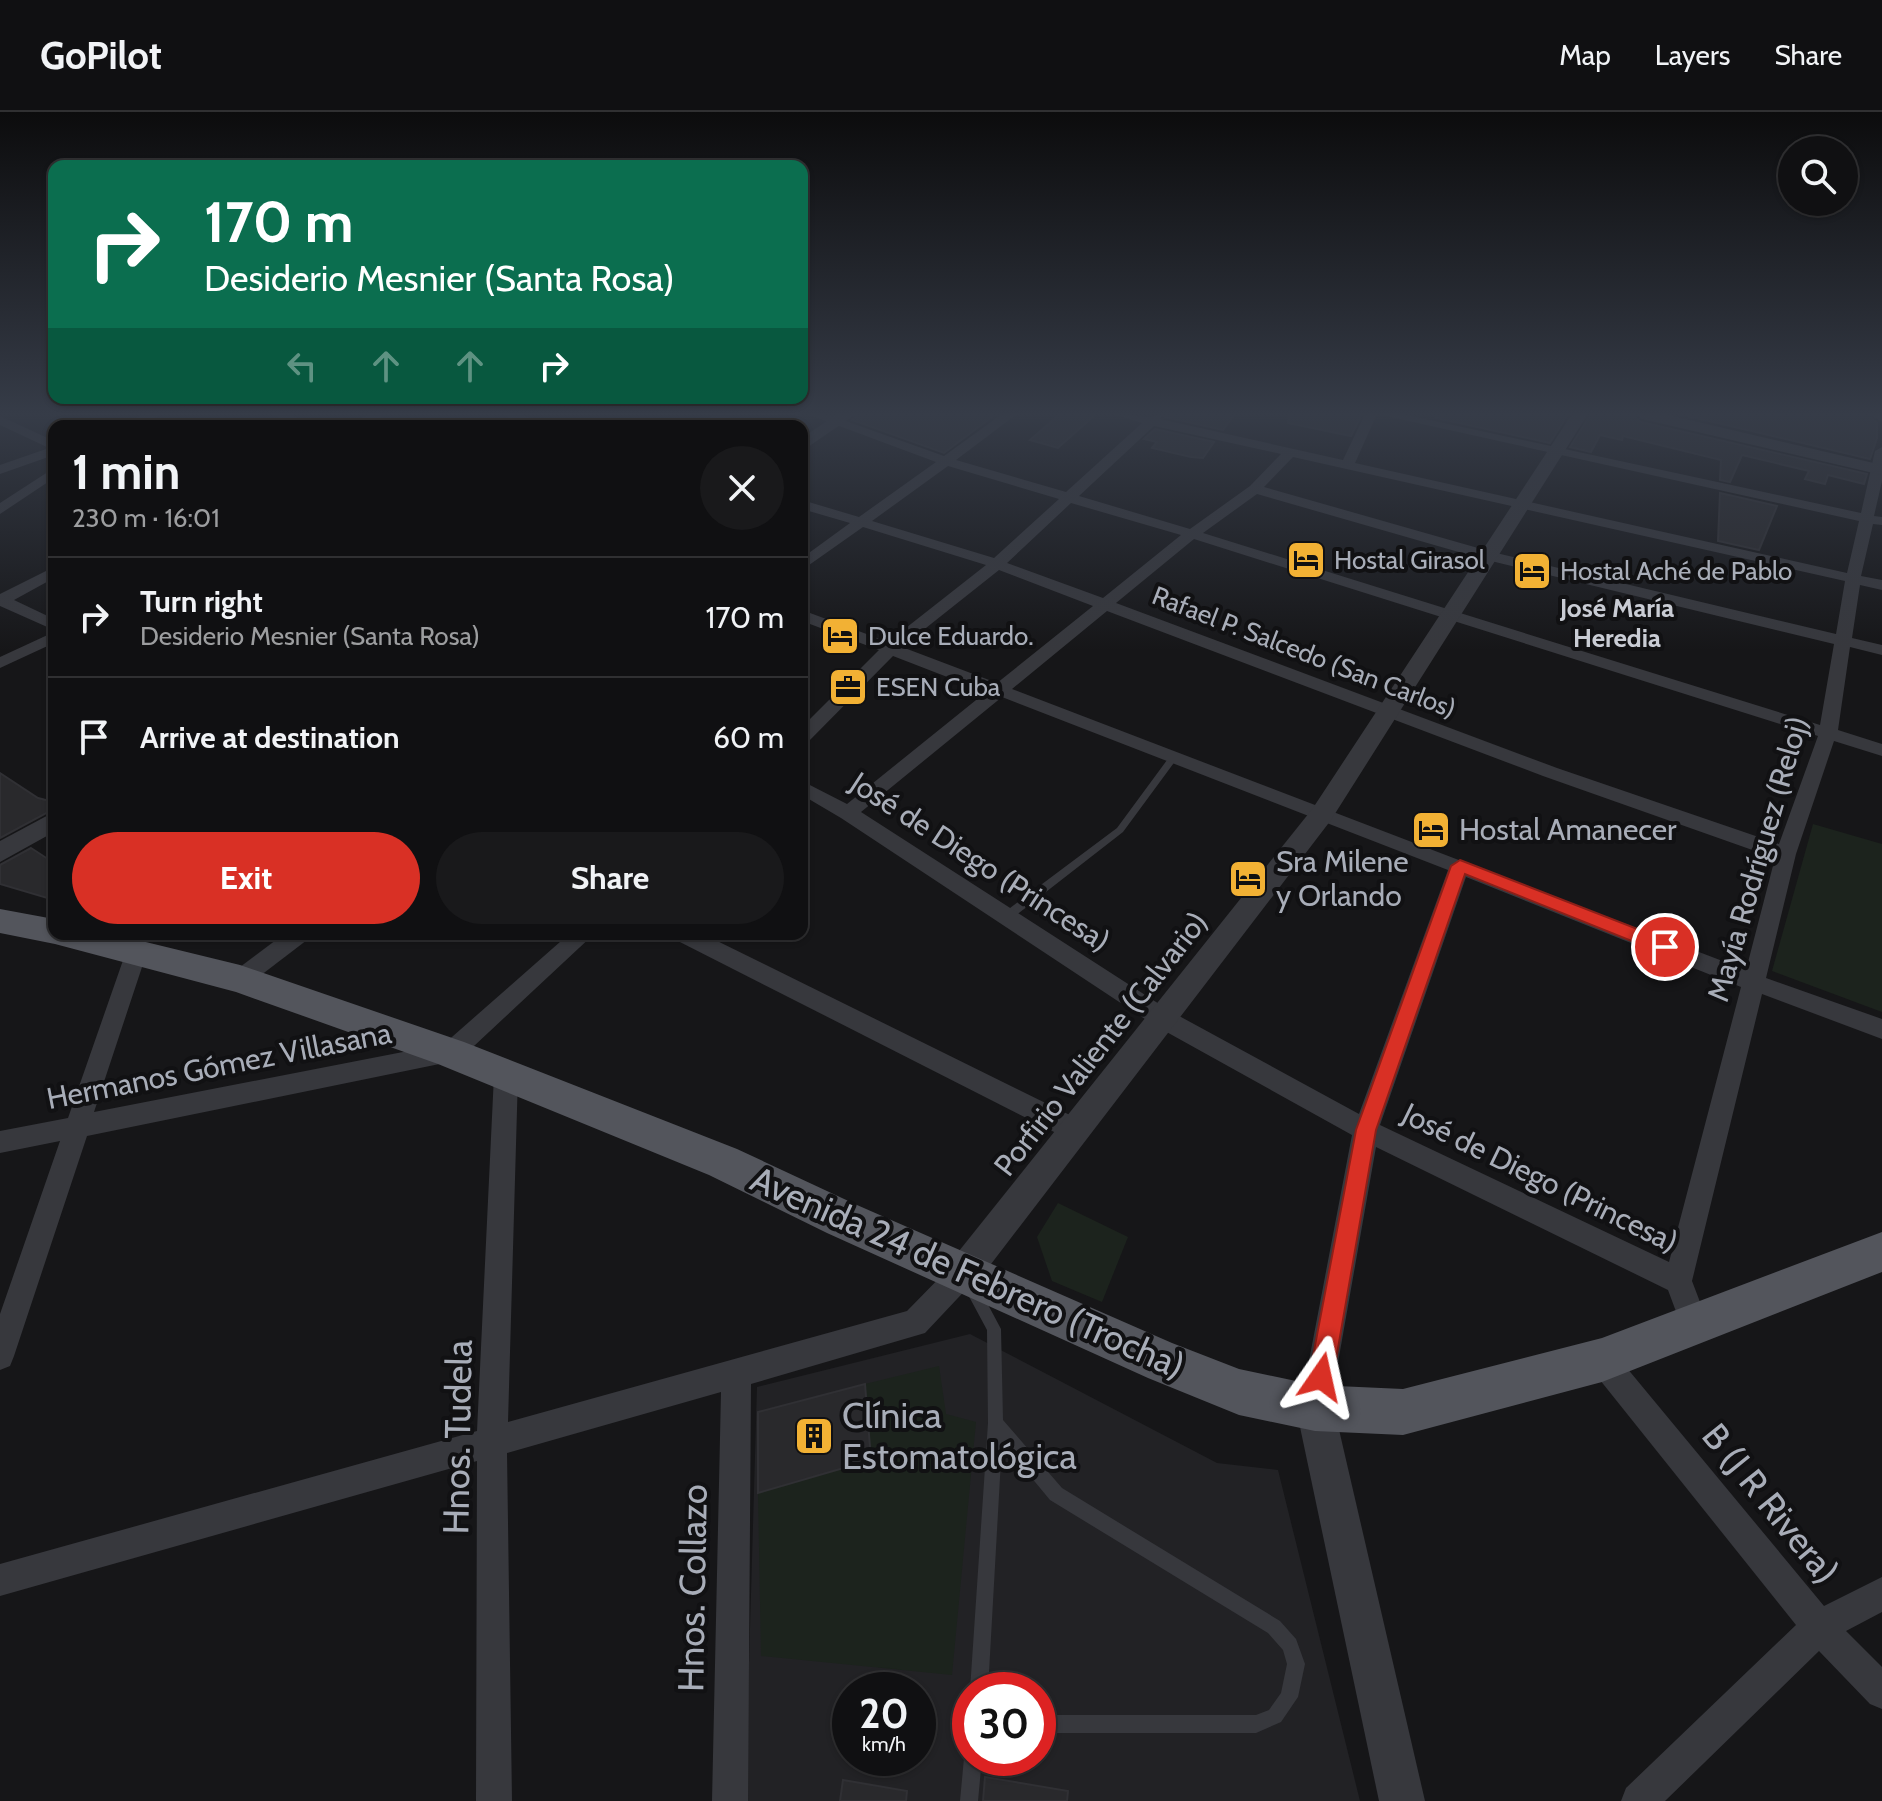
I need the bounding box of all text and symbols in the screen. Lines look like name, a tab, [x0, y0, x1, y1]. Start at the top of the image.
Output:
text: GoPilot	[40, 32, 162, 79]
text: Map	[1559, 38, 1611, 72]
text: Layers	[1655, 38, 1730, 72]
text: Share	[1774, 38, 1842, 72]
map controls	[1778, 136, 1858, 216]
button: search	[1778, 136, 1858, 216]
text: 170 m	[204, 188, 354, 256]
icon: right	[72, 192, 176, 296]
text: Desiderio Mesnier (Santa Rosa)	[204, 256, 674, 300]
icon: left	[280, 344, 324, 388]
icon: ahead	[364, 344, 408, 388]
icon: ahead	[448, 344, 492, 388]
icon: right	[532, 344, 576, 388]
text: 1 min	[72, 443, 180, 501]
button: close	[700, 446, 784, 530]
text: 230 m · 16:01	[72, 502, 220, 534]
hotel icon: Hostal Girasol	[1285, 539, 1327, 581]
place label: Hostal Girasol	[1334, 544, 1485, 576]
hotel icon: Hostal Aché de Pablo	[1511, 550, 1553, 592]
place label: Hostal Aché de Pablo	[1560, 555, 1792, 587]
street label: Rafael P. Salcedo (San Carlos)	[1148, 579, 1460, 725]
text: Turn right	[140, 583, 263, 620]
district label: José María Heredia	[1559, 592, 1674, 654]
icon: right	[72, 595, 116, 639]
text: 170 m	[705, 599, 784, 636]
hotel icon: Dulce Eduardo.	[819, 615, 861, 657]
text: Desiderio Mesnier (Santa Rosa)	[140, 620, 480, 652]
place label: Dulce Eduardo.	[868, 620, 1034, 652]
office icon: ESEN Cuba	[827, 666, 869, 708]
place label: ESEN Cuba	[876, 671, 1001, 703]
street label: Mayía Rodríguez (Reloj)	[1699, 712, 1816, 1006]
icon: arrive	[72, 715, 116, 759]
text: Arrive at destination	[140, 719, 400, 756]
text: 60 m	[713, 719, 784, 756]
street label: José de Diego (Princesa)	[843, 763, 1117, 959]
hotel icon: Hostal Amanecer	[1410, 809, 1452, 851]
place label: Hostal Amanecer	[1459, 811, 1677, 848]
button: Exit	[72, 832, 420, 924]
button: Share	[436, 832, 784, 924]
place label: Sra Milene y Orlando	[1276, 843, 1409, 914]
hotel icon: Sra Milene y Orlando	[1227, 858, 1269, 900]
street label: Porfirio Valiente (Calvario)	[986, 904, 1215, 1183]
pin	[1631, 913, 1699, 981]
icon: arrive	[1643, 925, 1687, 969]
street label: Hermanos Gómez Villasana	[43, 1014, 395, 1117]
street label: José de Diego (Princesa)	[1396, 1094, 1684, 1260]
street label: Avenida 24 de Febrero (Trocha)	[744, 1156, 1192, 1388]
position arrow	[1279, 1335, 1363, 1419]
street label: Hnos. Tudela	[433, 1339, 481, 1535]
place label: Clínica Estomatológica	[842, 1393, 1077, 1478]
street label: B (J R Rivera)	[1693, 1414, 1849, 1592]
building icon: Clínica Estomatológica	[793, 1415, 835, 1457]
street label: Hnos. Collazo	[668, 1484, 716, 1692]
speed limit sign: 30	[952, 1672, 1056, 1776]
text: 20	[859, 1689, 909, 1738]
text: km/h	[862, 1732, 906, 1756]

